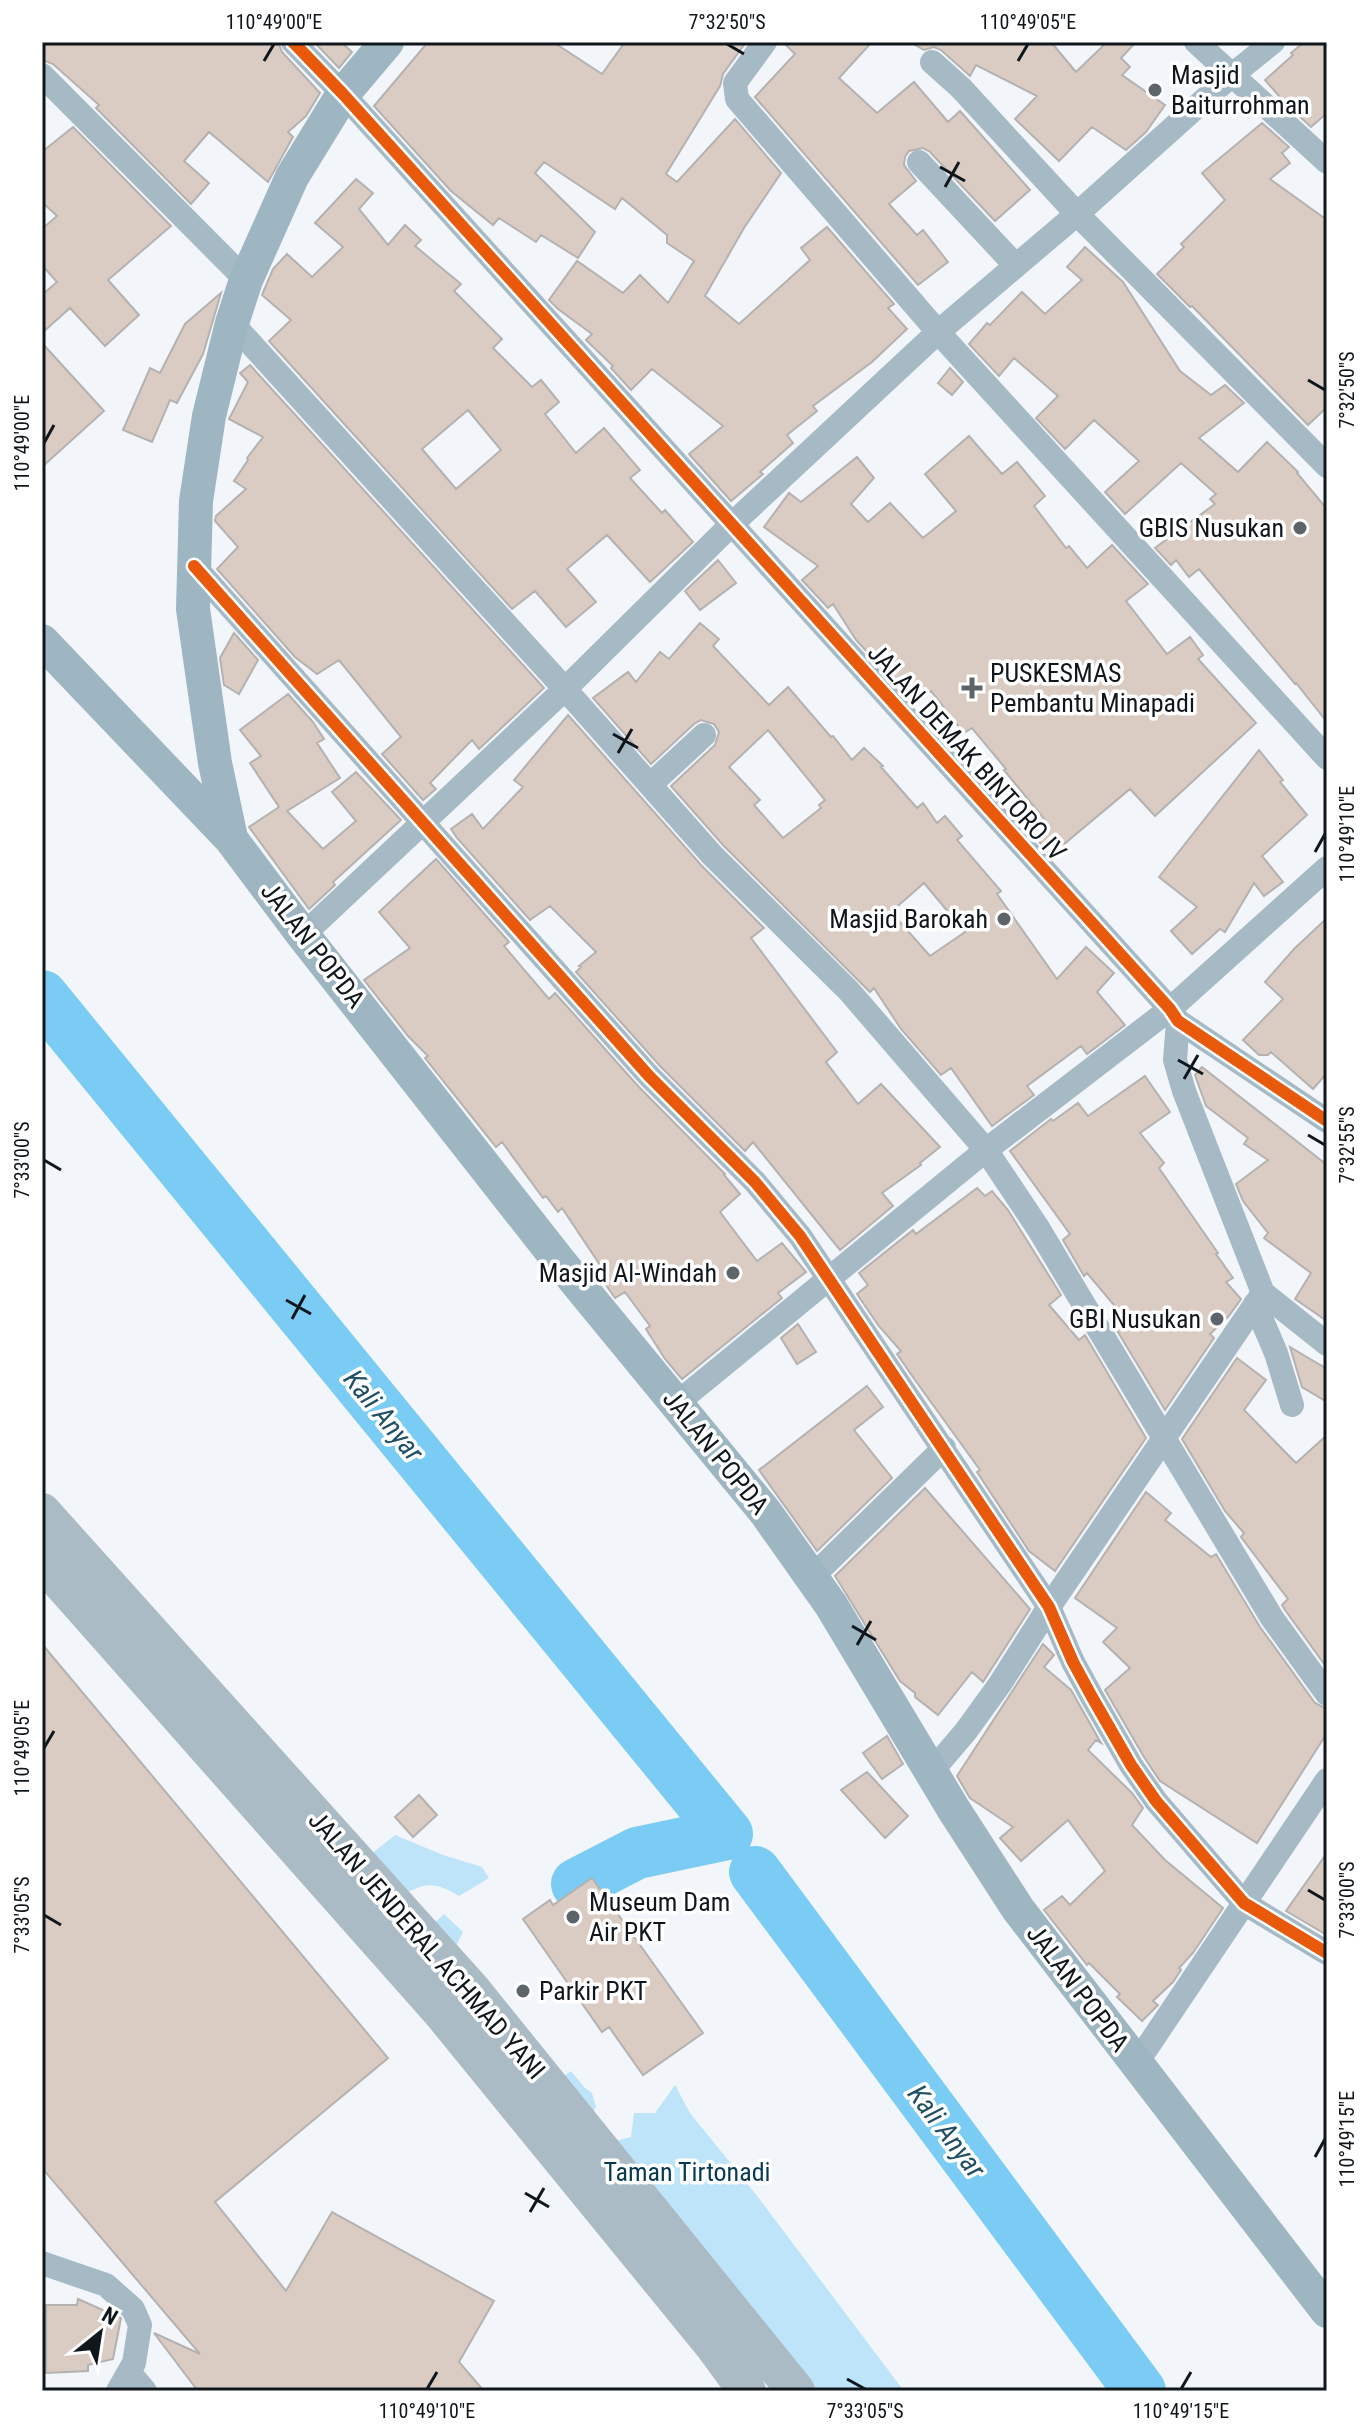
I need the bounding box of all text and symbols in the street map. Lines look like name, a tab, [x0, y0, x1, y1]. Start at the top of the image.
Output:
text: 110°49'00"E	[226, 10, 322, 34]
text: 7°32'50"S	[688, 10, 766, 34]
text: 110°49'05"E	[980, 10, 1076, 34]
place label: Masjid Baiturrohman	[1171, 60, 1310, 120]
marker: Masjid Baiturrohman	[1146, 81, 1164, 99]
text: 7°32'50"S	[1335, 351, 1359, 429]
text: 110°49'00"E	[10, 395, 34, 491]
place label: GBIS Nusukan	[1139, 513, 1284, 543]
marker: GBIS Nusukan	[1291, 519, 1309, 537]
street label: JALAN DEMAK BINTORO IV	[862, 637, 1073, 867]
place label: PUSKESMAS Pembantu Minapadi	[990, 658, 1195, 718]
marker: PUSKESMAS Pembantu Minapadi	[961, 677, 983, 699]
text: 110°49'10"E	[1335, 786, 1359, 882]
street label: JALAN POPDA	[255, 876, 371, 1014]
place label: Masjid Barokah	[829, 904, 988, 934]
marker: Masjid Barokah	[995, 910, 1013, 928]
text: 7°32'55"S	[1335, 1106, 1359, 1184]
text: 7°33'00"S	[10, 1121, 34, 1199]
place label: Masjid Al-Windah	[539, 1258, 717, 1288]
marker: Masjid Al-Windah	[724, 1264, 742, 1282]
place label: GBI Nusukan	[1069, 1304, 1201, 1334]
marker: GBI Nusukan	[1208, 1310, 1226, 1328]
water label: Kali Anyar	[337, 1363, 431, 1468]
street label: JALAN POPDA	[657, 1384, 775, 1520]
text: 110°49'05"E	[10, 1700, 34, 1796]
street label: JALAN JENDERAL ACHMAD YANI	[303, 1805, 551, 2085]
text: 7°33'00"S	[1335, 1861, 1359, 1939]
text: 7°33'05"S	[10, 1876, 34, 1954]
place label: Museum Dam Air PKT	[589, 1887, 730, 1947]
marker: Museum Dam Air PKT	[564, 1908, 582, 1926]
street label: JALAN POPDA	[1021, 1919, 1135, 2057]
place label: Parkir PKT	[539, 1976, 647, 2006]
marker: Parkir PKT	[514, 1982, 532, 2000]
water label: Kali Anyar	[901, 2078, 993, 2185]
text: 110°49'15"E	[1335, 2091, 1359, 2187]
park label: Taman Tirtonadi	[603, 2157, 771, 2187]
north arrow	[60, 2293, 140, 2373]
text: N	[98, 2302, 122, 2330]
text: 110°49'10"E	[379, 2399, 475, 2423]
text: 7°33'05"S	[826, 2399, 904, 2423]
text: 110°49'15"E	[1133, 2399, 1229, 2423]

